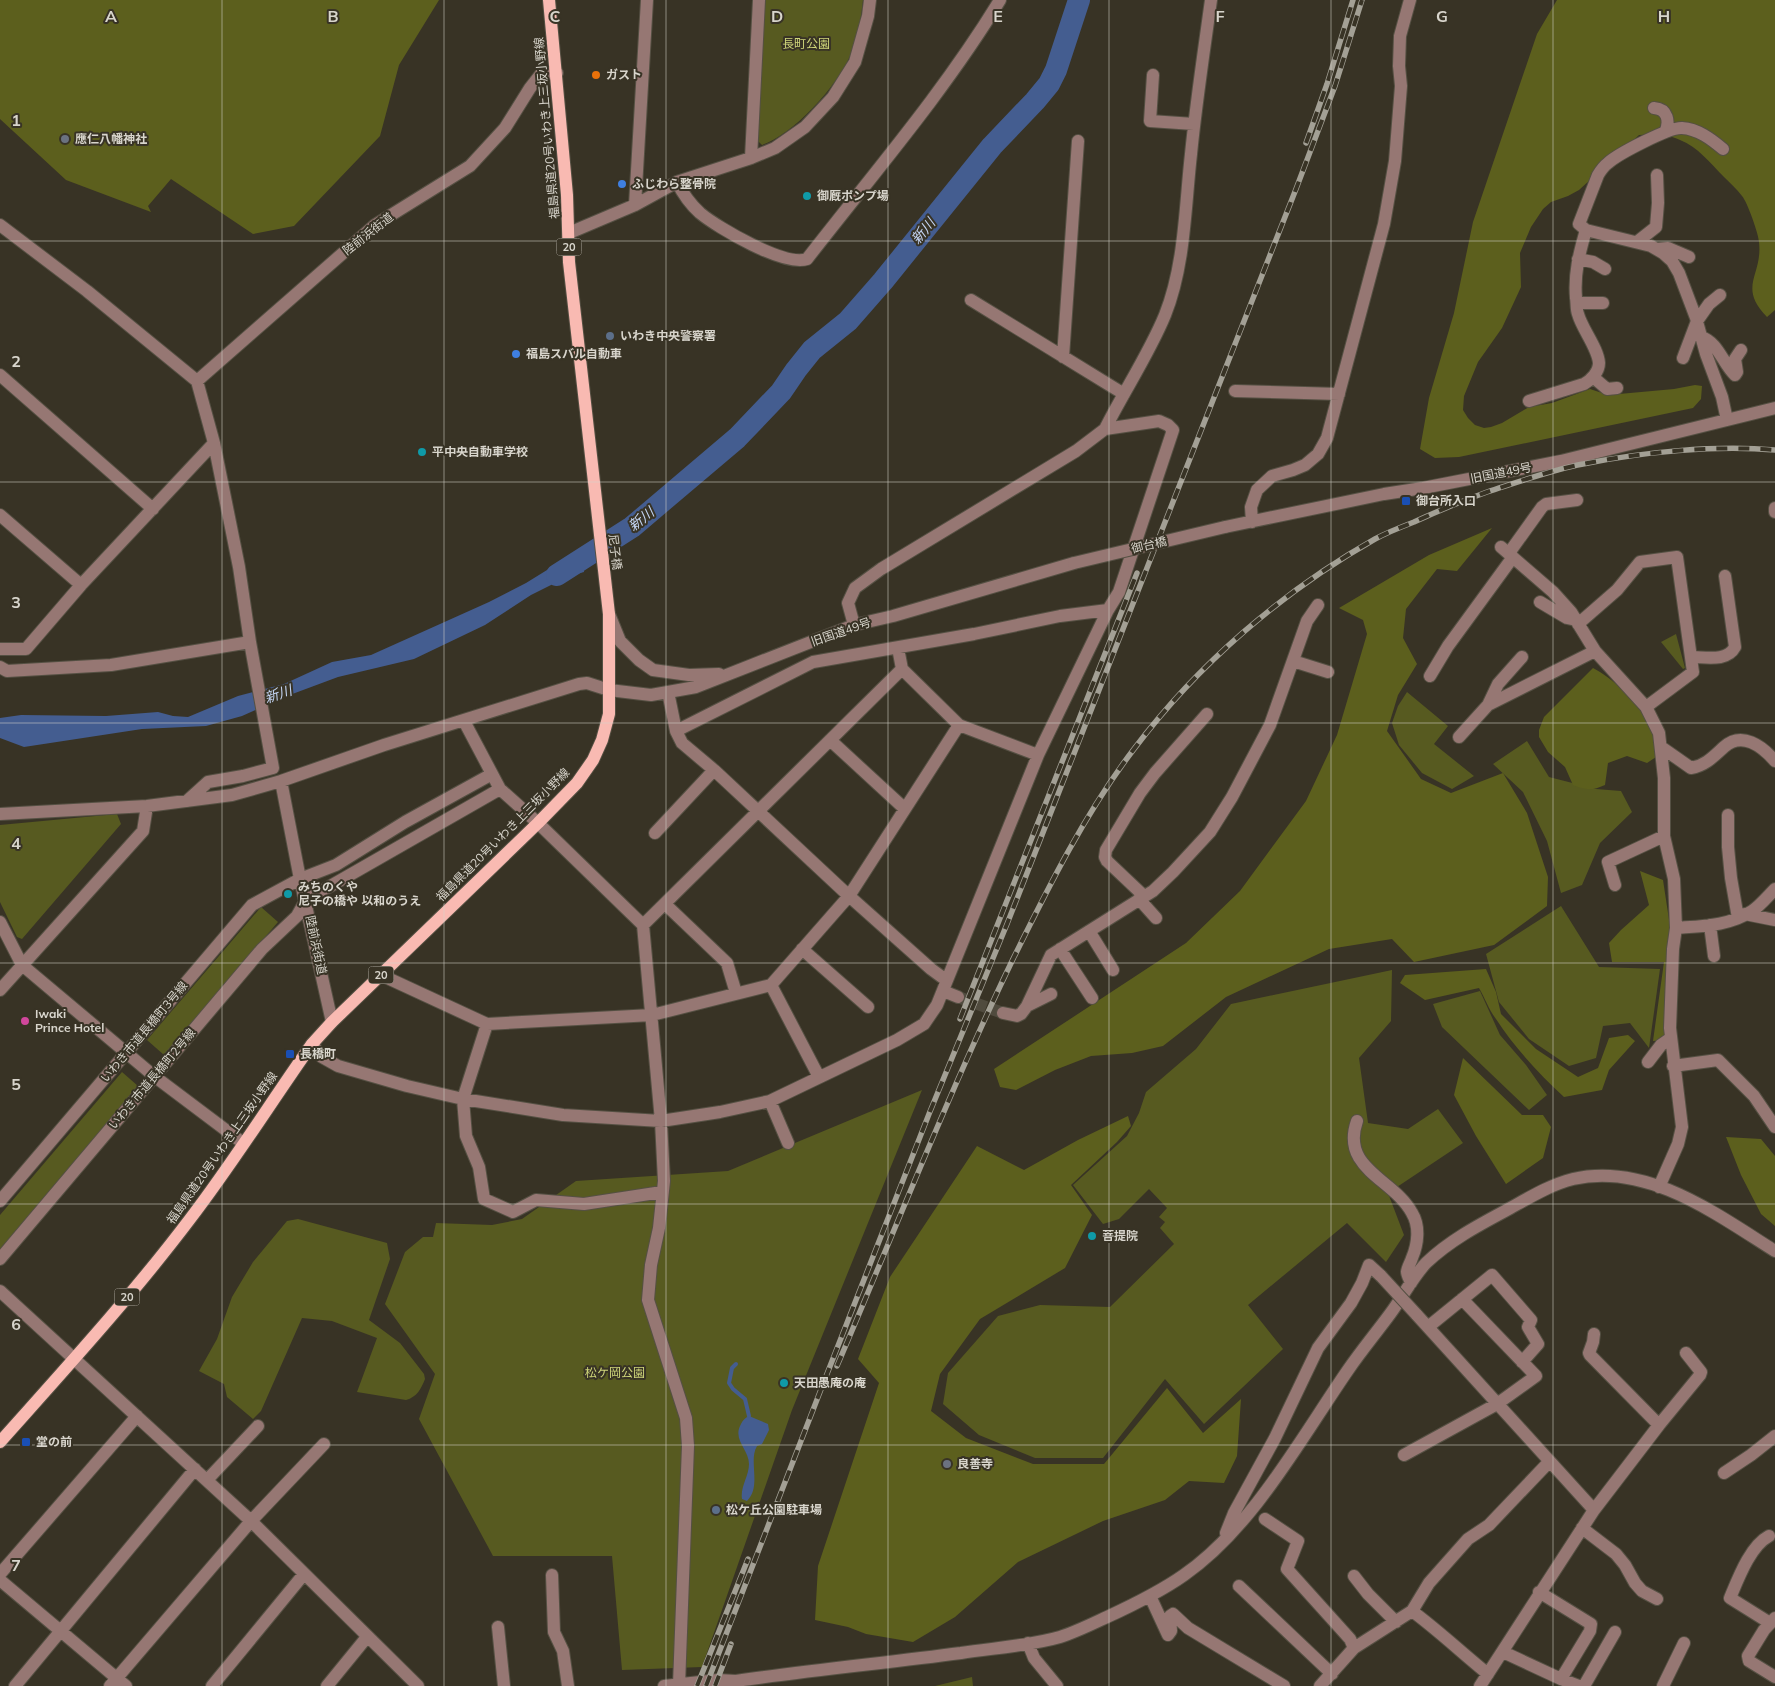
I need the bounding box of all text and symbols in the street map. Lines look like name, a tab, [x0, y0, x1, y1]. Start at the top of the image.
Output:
text: A	[105, 6, 117, 26]
text: B	[327, 6, 339, 26]
text: C	[550, 6, 561, 26]
text: D	[771, 6, 783, 26]
text: E	[993, 6, 1003, 26]
text: F	[1215, 6, 1225, 26]
text: G	[1436, 6, 1448, 26]
text: H	[1658, 6, 1670, 26]
park label: 長町公園	[782, 36, 830, 51]
street label: 福島県道20号いわき上三坂小野線	[531, 37, 562, 220]
place label: ガスト	[606, 67, 642, 82]
marker: ガスト	[590, 69, 602, 81]
text: 1	[11, 110, 21, 130]
place label: 應仁八幡神社	[75, 131, 147, 146]
marker: 應仁八幡神社	[59, 133, 71, 145]
place label: ふじわら整骨院	[632, 176, 716, 191]
marker: ふじわら整骨院	[616, 178, 628, 190]
place label: 御厩ポンプ場	[817, 188, 889, 203]
marker: 御厩ポンプ場	[801, 190, 813, 202]
street label: 陸前浜街道	[339, 209, 396, 258]
water label: 新川	[907, 213, 940, 248]
road number: 20	[556, 238, 582, 256]
place label: いわき中央警察署	[620, 328, 716, 343]
marker: いわき中央警察署	[604, 330, 616, 342]
place label: 福島スバル自動車	[526, 346, 622, 361]
marker: 福島スバル自動車	[510, 348, 522, 360]
text: 2	[11, 351, 21, 371]
place label: 平中央自動車学校	[432, 444, 528, 459]
marker: 平中央自動車学校	[416, 446, 428, 458]
street label: 旧国道49号	[1469, 459, 1533, 486]
place label: 御台所入口	[1416, 493, 1476, 508]
marker: 御台所入口	[1400, 495, 1412, 507]
water label: 新川	[624, 502, 659, 535]
street label: 尼子橋	[606, 533, 625, 571]
street label: 御台橋	[1130, 533, 1168, 556]
text: 3	[11, 592, 21, 612]
street label: 旧国道49号	[809, 614, 873, 649]
water label: 新川	[262, 680, 296, 707]
street label: 福島県道20号いわき上三坂小野線	[433, 765, 572, 904]
text: 4	[11, 833, 21, 853]
place label: みちのくや 尼子の橋や 以和のうえ	[298, 879, 421, 908]
marker: みちのくや 尼子の橋や 以和のうえ	[282, 888, 294, 900]
street label: 陸前浜街道	[303, 914, 330, 976]
road number: 20	[368, 966, 394, 984]
street label: いわき市道長橋町3号線	[97, 978, 190, 1085]
place label: Iwaki Prince Hotel	[35, 1006, 104, 1035]
marker: Iwaki Prince Hotel	[19, 1015, 31, 1027]
street label: いわき市道長橋町2号線	[105, 1025, 198, 1132]
place label: 長橋町	[300, 1046, 336, 1061]
marker: 長橋町	[284, 1048, 296, 1060]
street label: 福島県道20号いわき上三坂小野線	[163, 1069, 280, 1227]
text: 5	[11, 1074, 21, 1094]
place label: 菩提院	[1102, 1228, 1138, 1243]
marker: 菩提院	[1086, 1230, 1098, 1242]
road number: 20	[114, 1288, 140, 1305]
text: 6	[11, 1314, 21, 1334]
park label: 松ケ岡公園	[585, 1365, 645, 1380]
place label: 天田愚庵の庵	[794, 1375, 866, 1390]
marker: 天田愚庵の庵	[778, 1377, 790, 1389]
place label: 堂の前	[36, 1434, 72, 1449]
marker: 堂の前	[20, 1436, 32, 1448]
place label: 良善寺	[957, 1456, 993, 1471]
marker: 良善寺	[941, 1458, 953, 1470]
place label: 松ケ丘公園駐車場	[726, 1502, 822, 1517]
marker: 松ケ丘公園駐車場	[710, 1504, 722, 1516]
text: 7	[11, 1555, 21, 1575]

